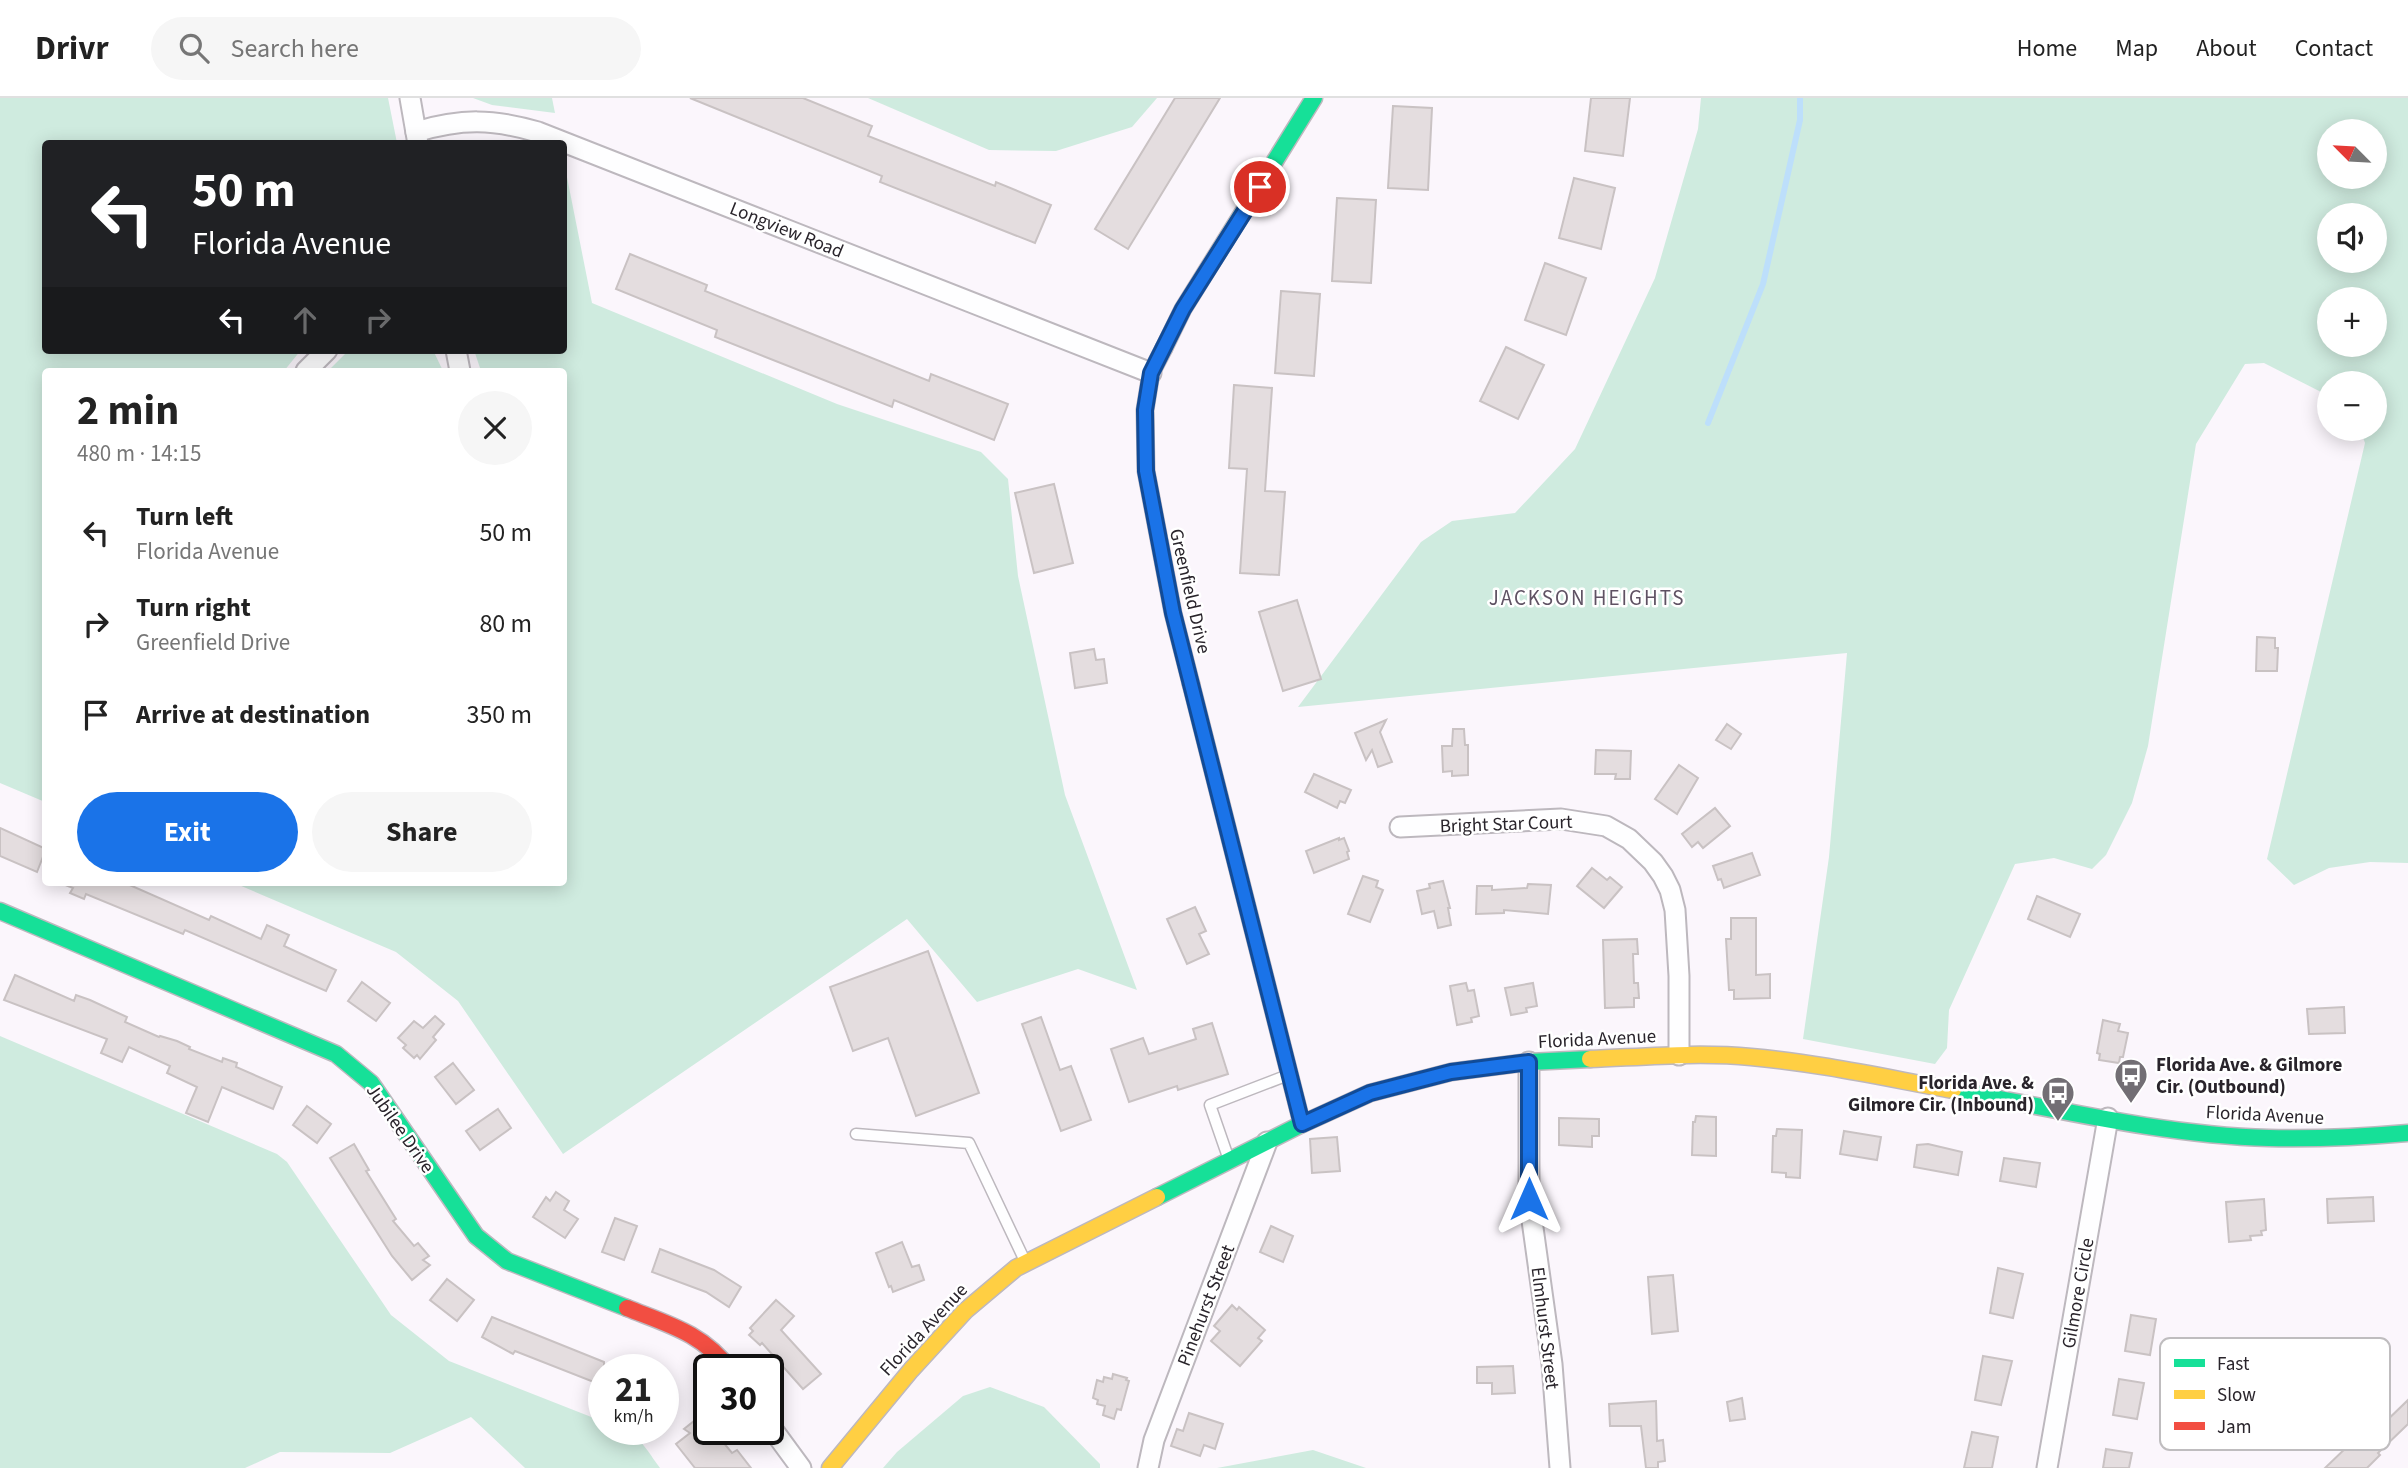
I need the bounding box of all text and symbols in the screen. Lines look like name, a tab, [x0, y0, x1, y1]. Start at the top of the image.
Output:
search box	[151, 17, 641, 80]
text: Drivr	[35, 25, 109, 72]
icon: search	[175, 29, 213, 67]
text: Search here	[231, 30, 359, 67]
text: Home	[2017, 31, 2077, 66]
text: Map	[2115, 31, 2158, 66]
text: About	[2196, 31, 2257, 66]
text: Contact	[2295, 31, 2373, 66]
north arrow	[2317, 119, 2387, 189]
map controls	[2317, 119, 2387, 441]
text: 50 m	[192, 156, 296, 226]
pin	[1230, 157, 1290, 217]
icon: left	[77, 168, 168, 259]
icon: arrive	[1241, 168, 1279, 206]
street label: Longview Road	[726, 195, 847, 265]
button: sound	[2317, 203, 2387, 273]
text: Florida Avenue	[192, 221, 391, 267]
button: +	[2317, 287, 2387, 357]
icon: left	[213, 301, 251, 339]
icon: ahead	[286, 301, 324, 339]
icon: right	[359, 301, 397, 339]
button: −	[2317, 371, 2387, 441]
text: 2 min	[77, 381, 179, 441]
button: close	[458, 391, 532, 465]
text: 480 m · 14:15	[77, 437, 201, 470]
text: Turn left	[136, 498, 233, 535]
icon: left	[77, 514, 115, 552]
text: 50 m	[479, 514, 532, 551]
street label: Greenfield Drive	[1162, 526, 1217, 656]
text: Florida Avenue	[136, 535, 279, 568]
district label: JACKSON HEIGHTS	[1489, 583, 1685, 613]
text: Turn right	[136, 589, 251, 626]
icon: right	[77, 605, 115, 643]
text: 80 m	[479, 605, 532, 642]
text: Greenfield Drive	[136, 626, 290, 659]
icon: arrive	[77, 696, 115, 734]
text: Arrive at destination	[136, 696, 370, 733]
text: 350 m	[466, 696, 532, 733]
button: Exit	[77, 792, 298, 872]
button: Share	[312, 792, 532, 872]
street label: Bright Star Court	[1439, 809, 1573, 840]
street label: Florida Avenue	[1537, 1023, 1657, 1056]
place label: Florida Ave. & Gilmore Cir. (Outbound)	[2156, 1052, 2343, 1101]
bus stop icon: Florida Ave. & Gilmore Cir. (Outbound)	[2112, 1056, 2150, 1105]
place label: Florida Ave. & Gilmore Cir. (Inbound)	[1848, 1070, 2034, 1119]
bus stop icon: Florida Ave. & Gilmore Cir. (Inbound)	[2039, 1074, 2077, 1123]
street label: Jubilee Drive	[359, 1079, 440, 1179]
street label: Florida Avenue	[2205, 1099, 2325, 1132]
position arrow	[1492, 1162, 1566, 1236]
street label: Gilmore Circle	[2055, 1236, 2101, 1351]
street label: Pinehurst Street	[1171, 1240, 1242, 1370]
street label: Elmhurst Street	[1524, 1265, 1565, 1392]
street label: Florida Avenue	[874, 1278, 974, 1382]
legend	[2160, 1338, 2390, 1450]
text: Fast	[2217, 1351, 2250, 1378]
speed limit sign: 30	[693, 1354, 784, 1445]
text: 21	[615, 1365, 652, 1415]
text: Slow	[2217, 1382, 2256, 1409]
text: km/h	[614, 1404, 653, 1429]
text: Jam	[2217, 1414, 2251, 1441]

